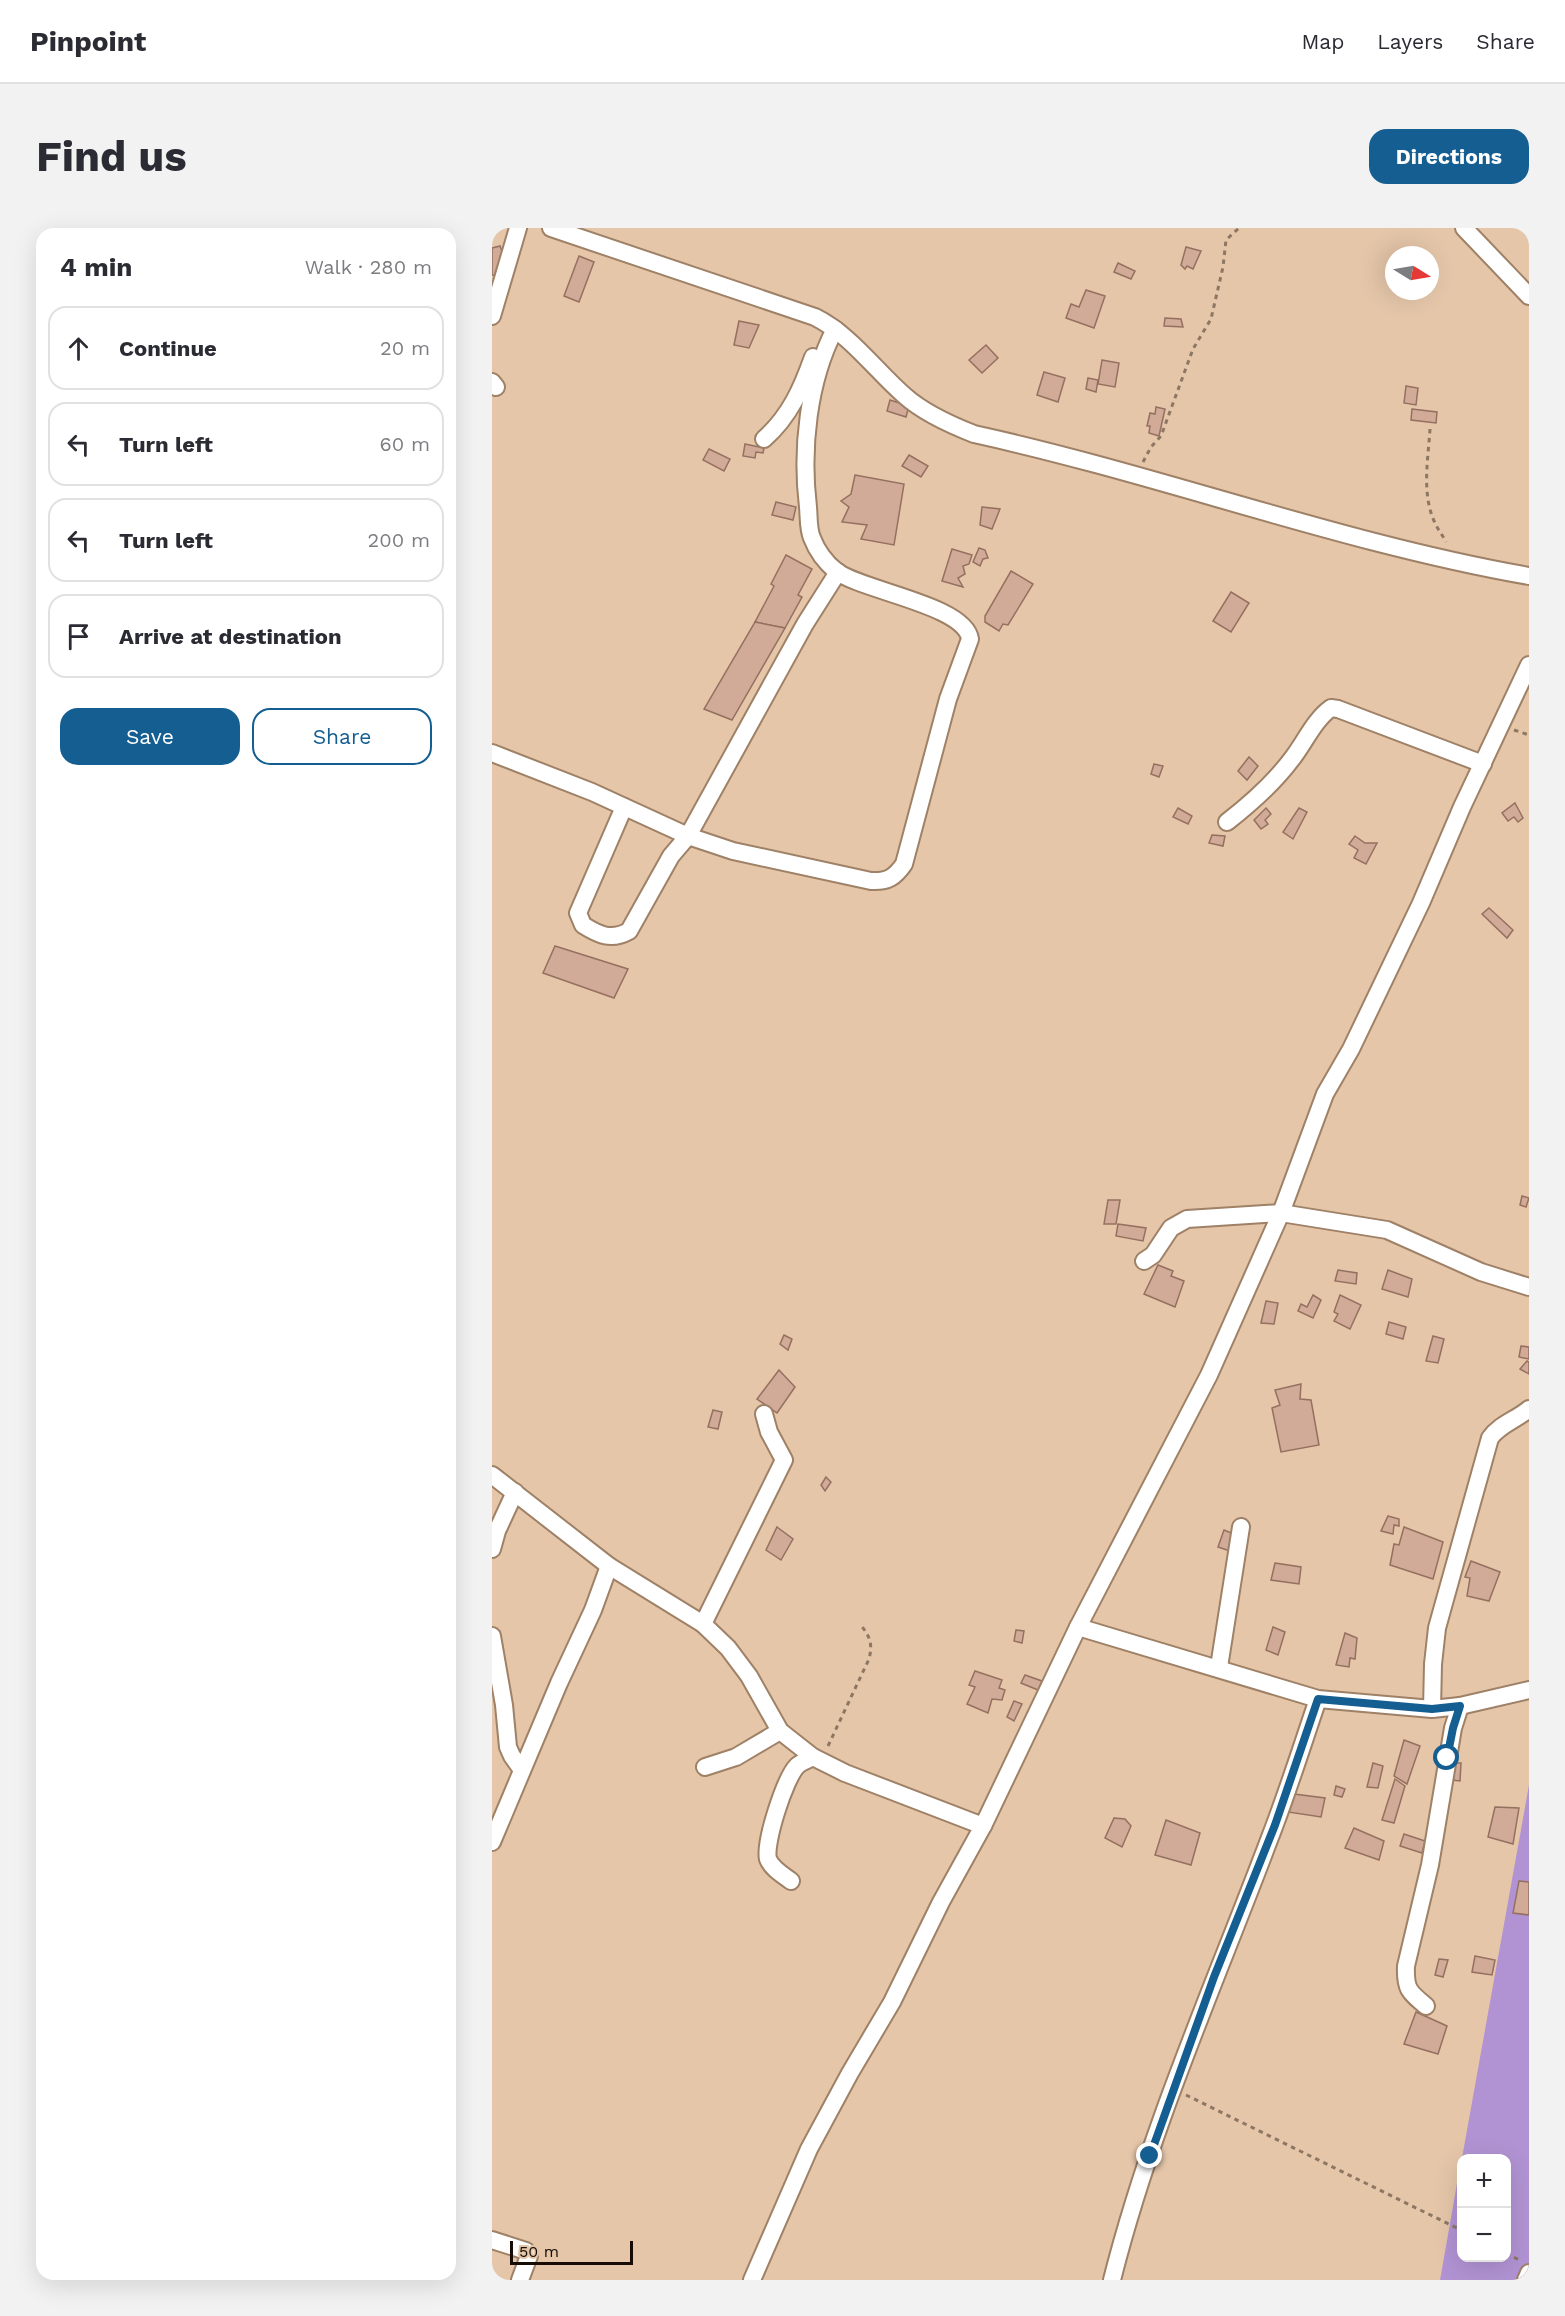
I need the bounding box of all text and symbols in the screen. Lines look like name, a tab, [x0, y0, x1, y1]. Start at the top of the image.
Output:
text: Pinpoint	[30, 25, 146, 58]
text: Map	[1301, 29, 1344, 54]
text: Layers	[1377, 29, 1443, 54]
text: Share	[1476, 29, 1535, 54]
button: Directions	[1369, 129, 1529, 184]
text: Find us	[36, 132, 187, 181]
north arrow	[1385, 246, 1439, 300]
text: 4 min	[60, 252, 132, 282]
text: Walk · 280 m	[305, 255, 432, 279]
icon: ahead	[62, 332, 95, 365]
text: Continue	[119, 336, 217, 361]
text: 20 m	[380, 336, 430, 360]
icon: left	[62, 428, 95, 461]
text: Turn left	[119, 432, 213, 457]
text: 60 m	[380, 432, 430, 456]
icon: left	[62, 524, 95, 557]
text: Turn left	[119, 528, 213, 553]
text: 200 m	[368, 528, 430, 552]
icon: arrive	[62, 620, 95, 653]
text: Arrive at destination	[119, 624, 342, 649]
button: Save	[60, 708, 240, 765]
button: Share	[252, 708, 432, 765]
route start	[1433, 1744, 1459, 1770]
route end	[1136, 2142, 1162, 2168]
map controls	[1457, 2154, 1511, 2262]
button: +	[1457, 2154, 1511, 2208]
button: −	[1457, 2208, 1511, 2262]
scale bar	[510, 2238, 633, 2266]
text: 50 m	[519, 2242, 559, 2261]

